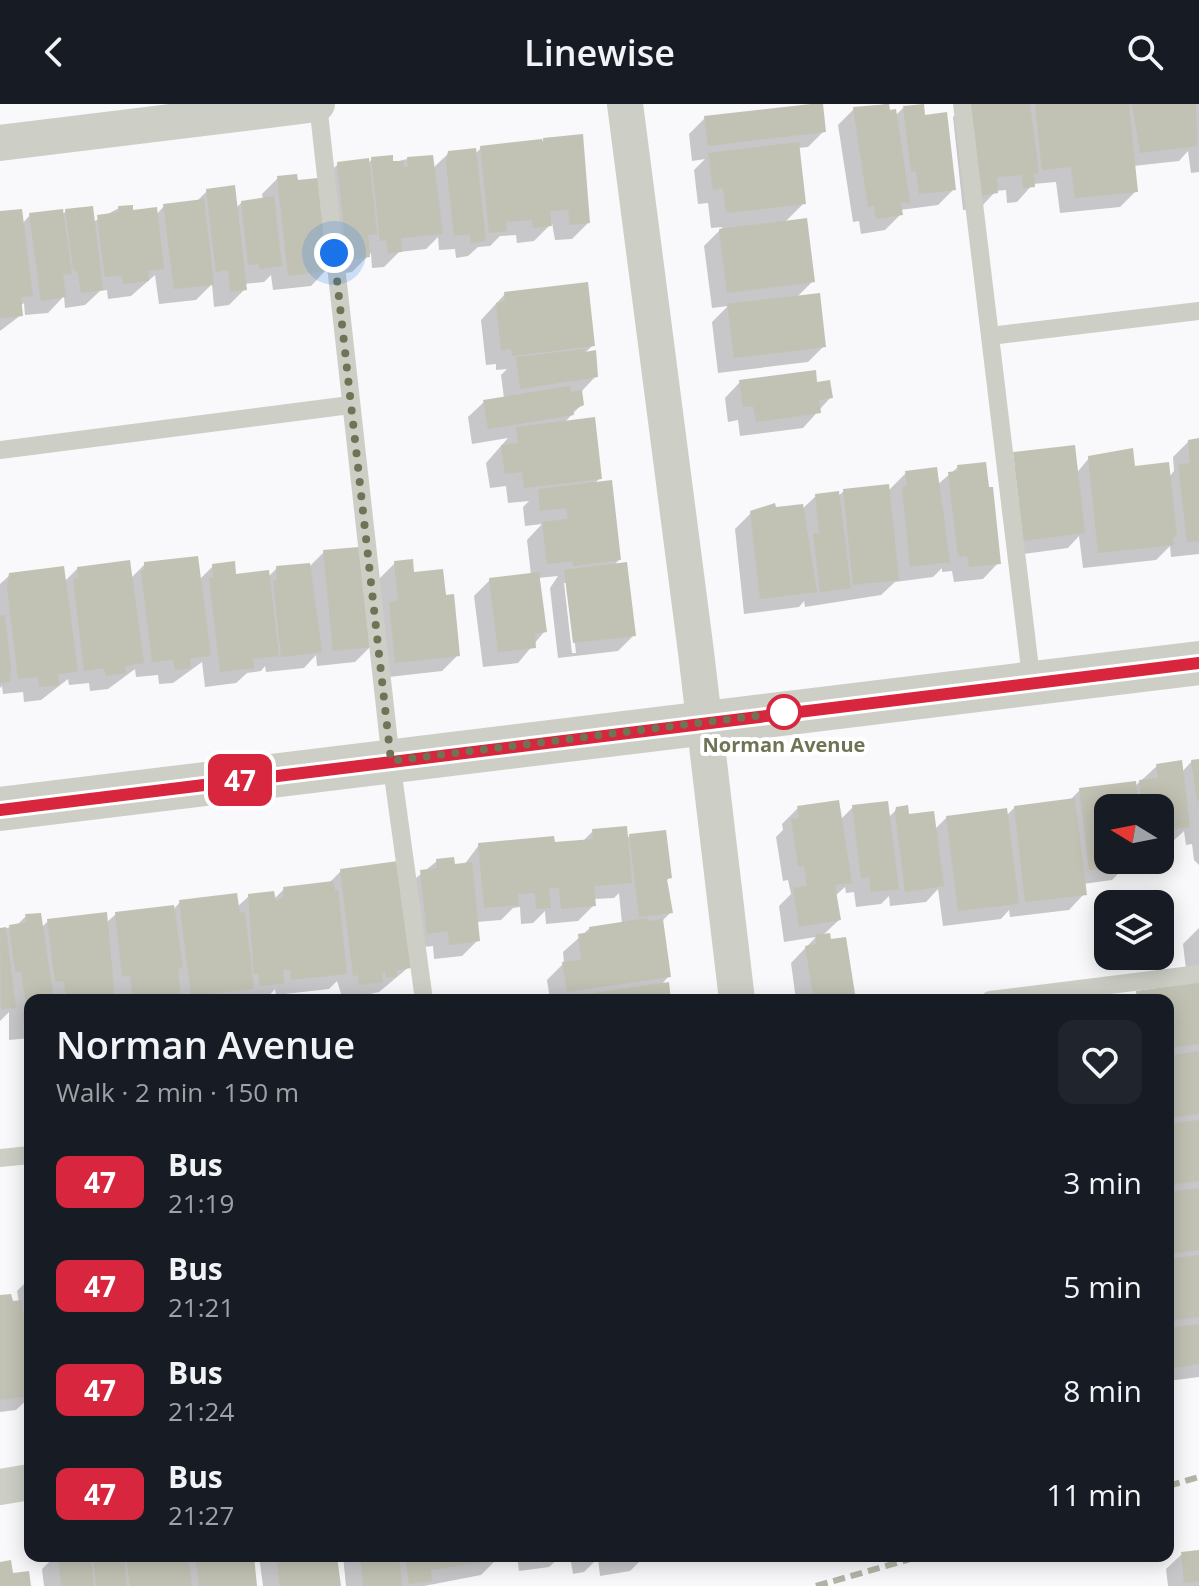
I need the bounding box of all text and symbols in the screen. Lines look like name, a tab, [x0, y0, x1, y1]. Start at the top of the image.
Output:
text: Linewise	[524, 28, 675, 77]
icon: back	[32, 30, 76, 74]
icon: search	[1123, 30, 1167, 74]
your location	[314, 233, 354, 273]
marker: Norman Avenue	[767, 695, 801, 729]
place label: Norman Avenue	[703, 731, 865, 758]
line badge: 47	[204, 754, 276, 806]
text: 47	[224, 761, 256, 799]
north arrow	[1094, 794, 1174, 874]
map controls	[1094, 794, 1174, 970]
button: layers	[1094, 890, 1174, 970]
text: Norman Avenue	[56, 1018, 355, 1070]
button: heart	[1058, 1020, 1142, 1104]
text: Walk · 2 min · 150 m	[56, 1074, 299, 1110]
text: Bus	[168, 1144, 223, 1185]
text: 3 min	[1063, 1162, 1142, 1203]
text: 47	[84, 1163, 116, 1201]
text: 21:19	[168, 1185, 234, 1221]
text: Bus	[168, 1248, 223, 1289]
text: 5 min	[1063, 1266, 1142, 1307]
text: 47	[84, 1267, 116, 1305]
text: 21:21	[168, 1289, 234, 1325]
text: Bus	[168, 1352, 223, 1393]
text: 8 min	[1063, 1370, 1142, 1411]
text: 47	[84, 1371, 116, 1409]
text: 21:24	[168, 1393, 234, 1429]
text: Bus	[168, 1456, 223, 1497]
text: 11 min	[1046, 1474, 1142, 1515]
text: 47	[84, 1475, 116, 1513]
text: 21:27	[168, 1497, 234, 1533]

